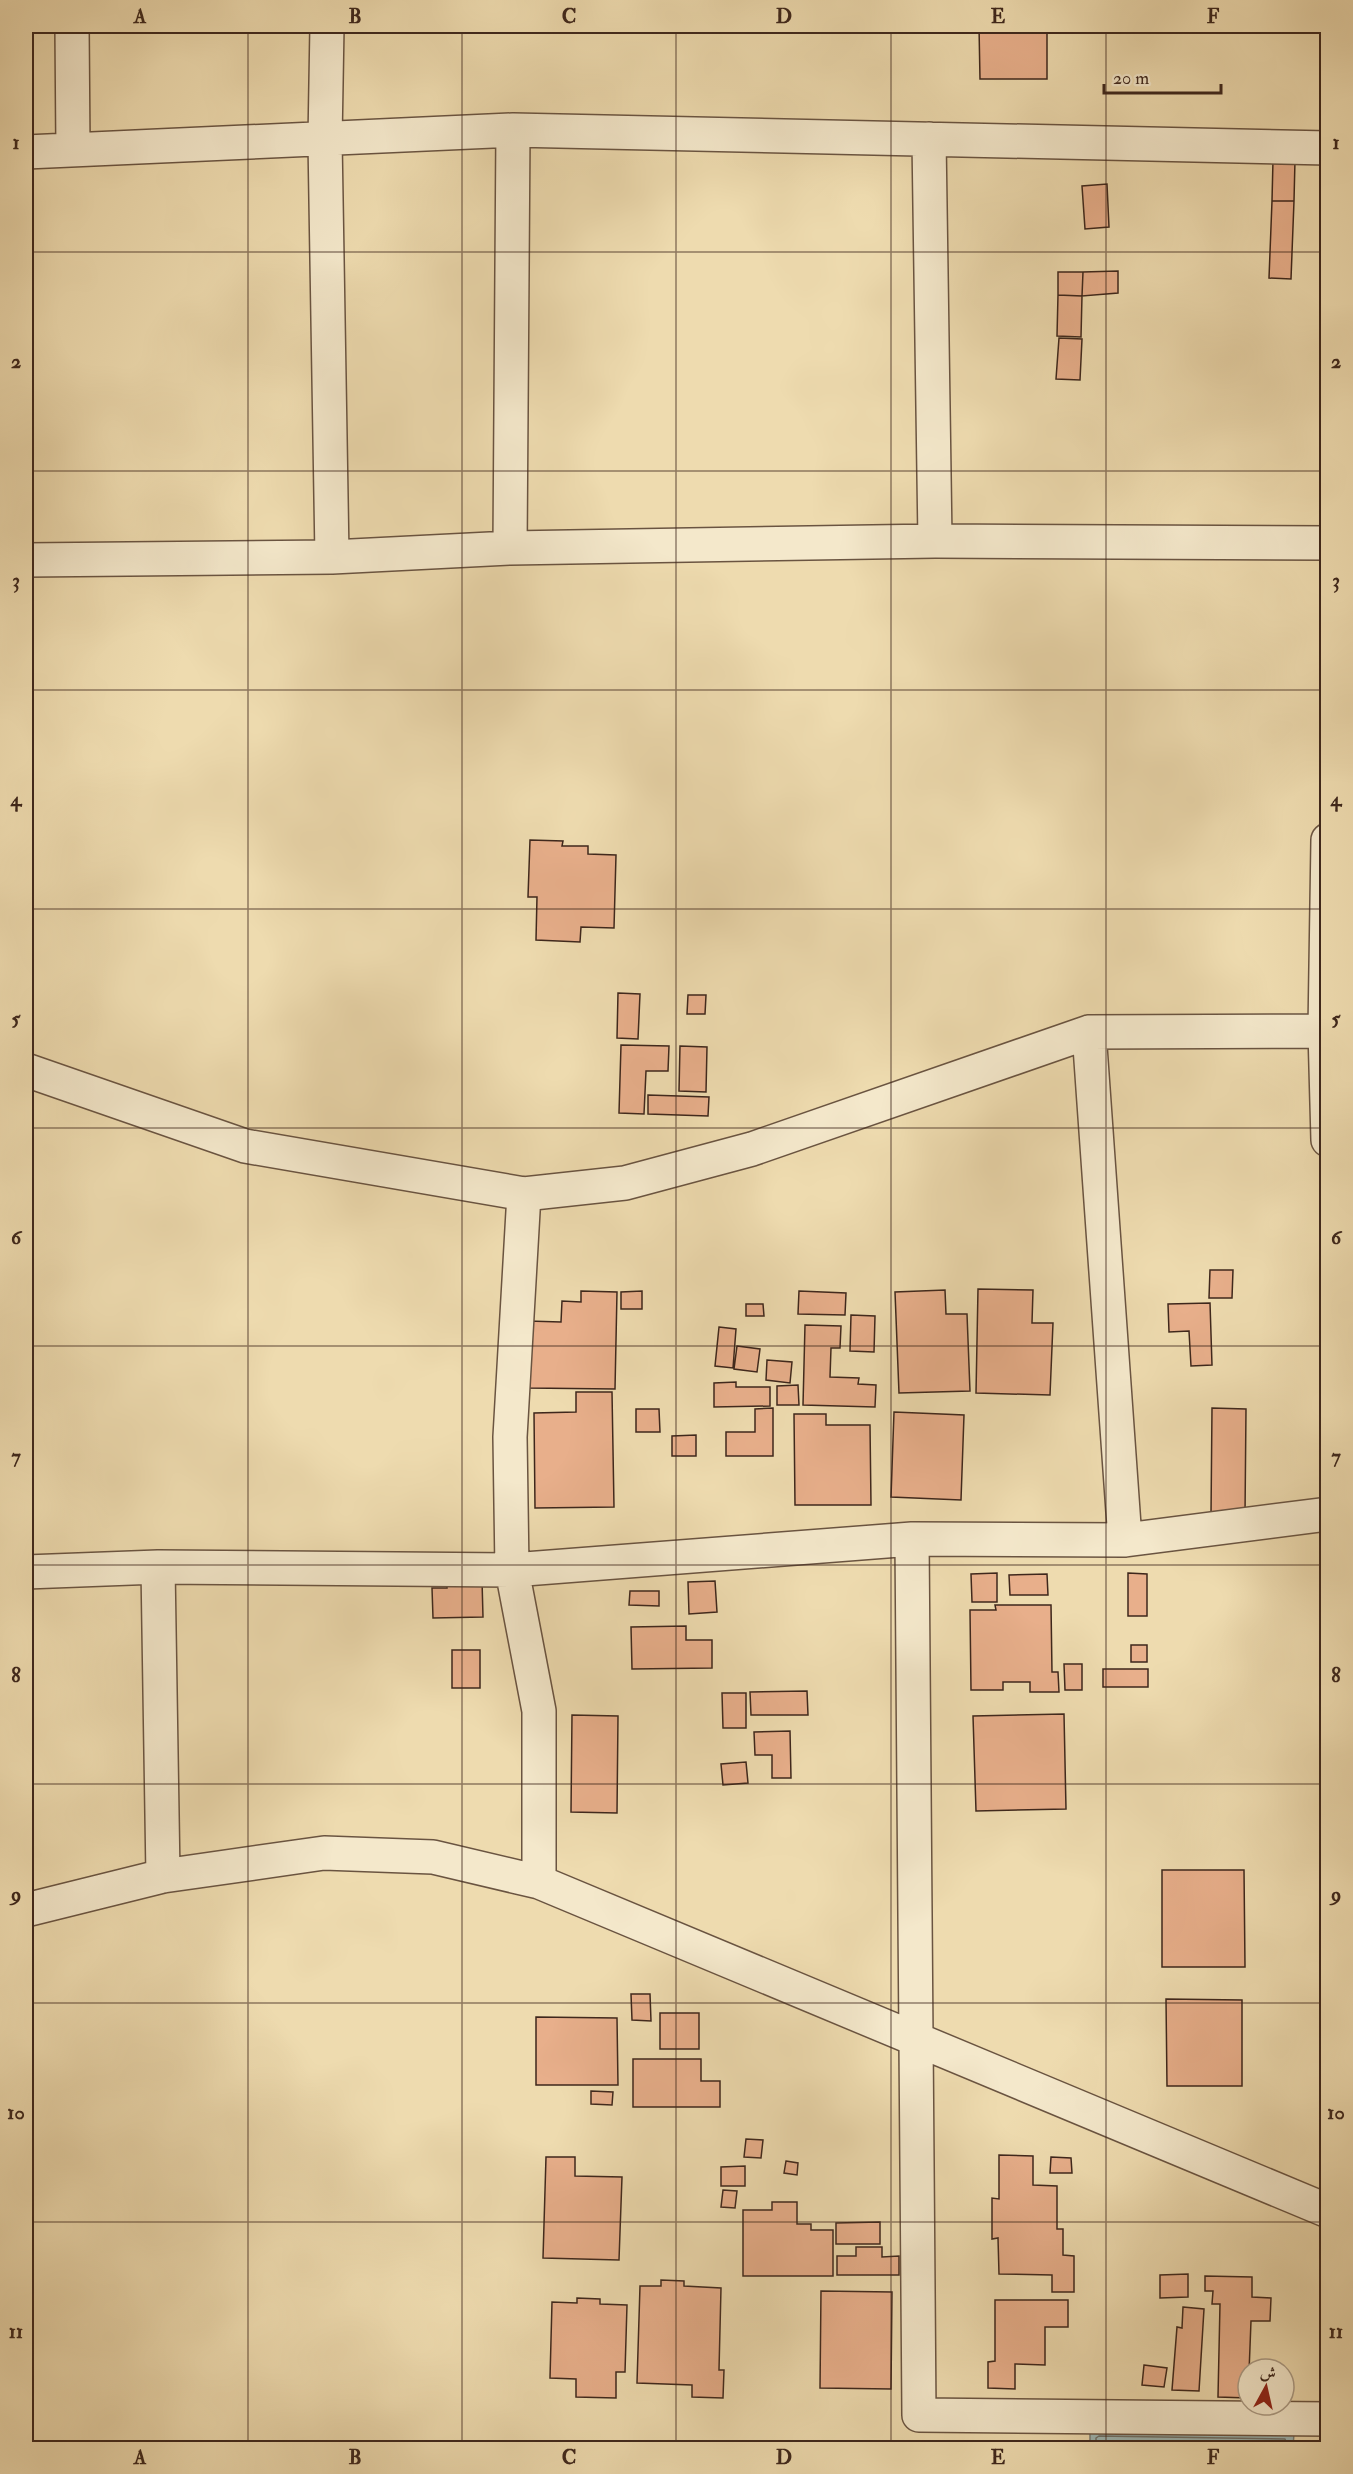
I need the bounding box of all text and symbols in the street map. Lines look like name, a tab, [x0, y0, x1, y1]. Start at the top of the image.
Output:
text: A	[133, 4, 147, 29]
text: B	[348, 4, 362, 29]
text: C	[562, 4, 576, 29]
text: D	[776, 4, 792, 29]
text: E	[991, 4, 1006, 29]
text: F	[1207, 4, 1220, 29]
scale bar	[1104, 57, 1221, 95]
text: 20 m	[1113, 67, 1149, 90]
text: 1	[12, 130, 20, 155]
text: 1	[1332, 130, 1340, 155]
text: 2	[11, 349, 21, 374]
text: 2	[1331, 349, 1341, 374]
text: 3	[12, 568, 20, 593]
text: 3	[1332, 568, 1340, 593]
text: 4	[10, 787, 23, 812]
text: 4	[1330, 787, 1343, 812]
text: 5	[12, 1006, 22, 1031]
text: 5	[1332, 1006, 1342, 1031]
text: 6	[11, 1225, 23, 1250]
text: 6	[1331, 1225, 1343, 1250]
text: 7	[11, 1444, 21, 1469]
text: 7	[1331, 1444, 1341, 1469]
text: 8	[11, 1663, 21, 1688]
text: 8	[1331, 1663, 1341, 1688]
text: 9	[9, 1882, 21, 1907]
text: 9	[1329, 1882, 1341, 1907]
text: 10	[7, 2100, 25, 2125]
text: 10	[1327, 2100, 1345, 2125]
text: 11	[9, 2319, 23, 2344]
text: 11	[1329, 2319, 1343, 2344]
north arrow	[1236, 2357, 1296, 2417]
text: ش	[1259, 2362, 1277, 2384]
text: A	[133, 2445, 147, 2470]
text: B	[348, 2445, 362, 2470]
text: C	[562, 2445, 576, 2470]
text: D	[776, 2445, 792, 2470]
text: E	[991, 2445, 1006, 2470]
text: F	[1207, 2445, 1220, 2470]

